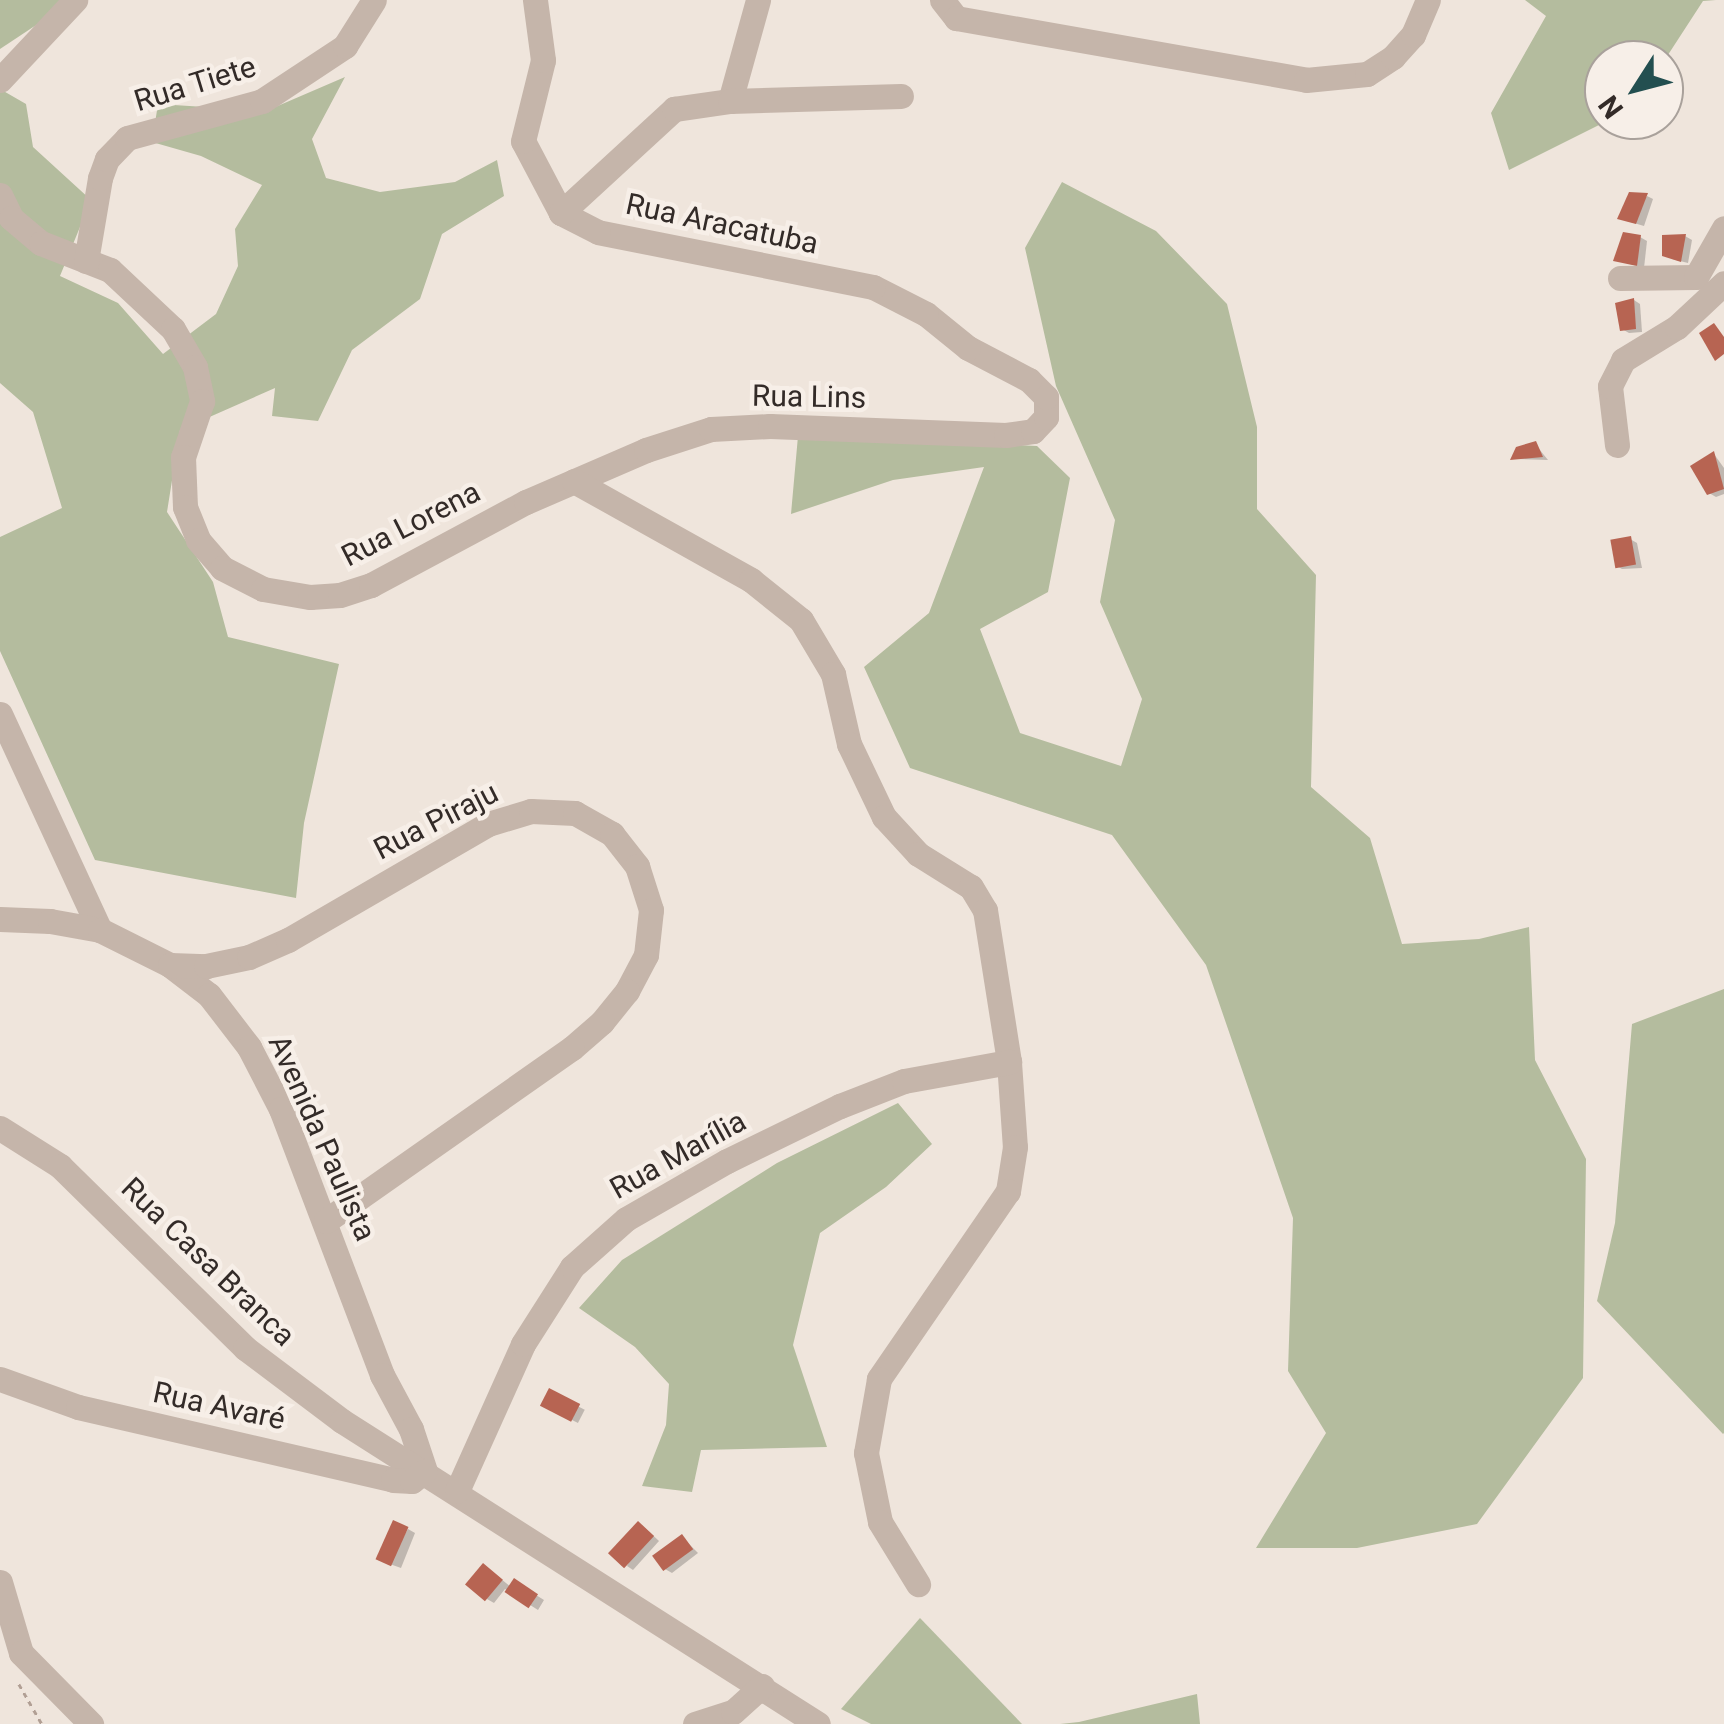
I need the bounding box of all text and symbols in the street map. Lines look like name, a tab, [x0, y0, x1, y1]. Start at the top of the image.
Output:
north arrow	[1584, 40, 1684, 140]
street label: Rua Tiete	[130, 48, 260, 120]
text: N	[1592, 89, 1630, 124]
street label: Rua Aracatuba	[623, 186, 821, 262]
street label: Rua Lins	[752, 378, 866, 416]
street label: Rua Lorena	[336, 474, 486, 574]
street label: Rua Piraju	[368, 774, 504, 868]
street label: Avenida Paulista	[261, 1030, 383, 1246]
street label: Rua Marília	[604, 1103, 752, 1207]
street label: Rua Casa Branca	[114, 1170, 302, 1354]
street label: Rua Avaré	[150, 1374, 288, 1438]

